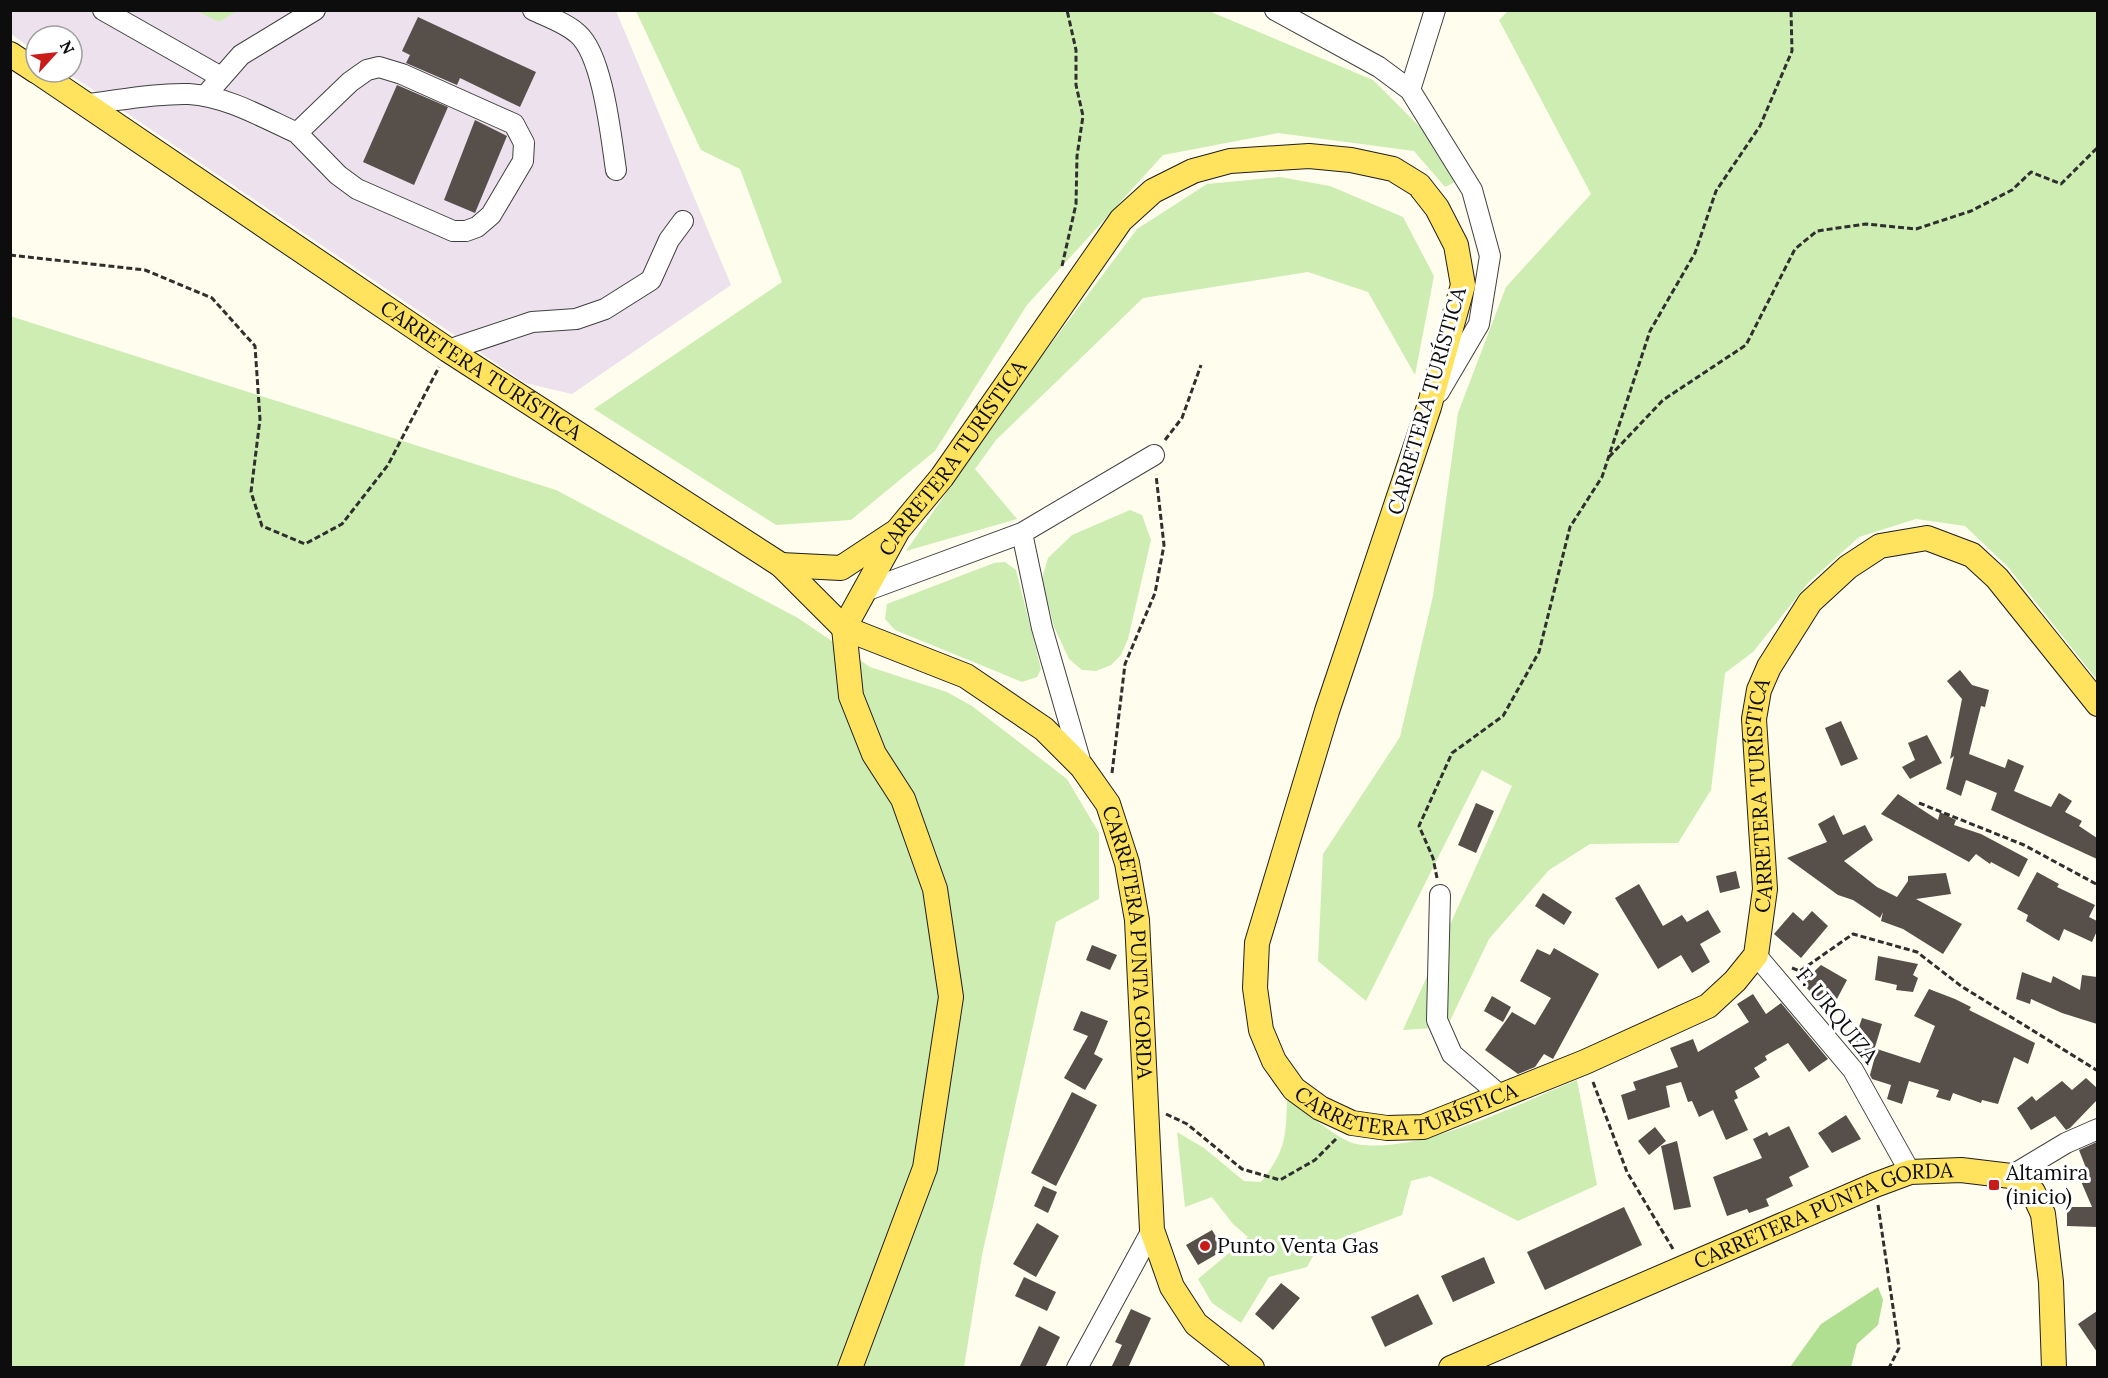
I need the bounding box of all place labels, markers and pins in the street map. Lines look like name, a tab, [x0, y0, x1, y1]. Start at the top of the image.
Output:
place label: Altamira (inicio)	[2005, 1159, 2088, 1210]
marker: Altamira (inicio)	[1987, 1178, 2001, 1192]
place label: Punto Venta Gas	[1217, 1232, 1379, 1259]
marker: Punto Venta Gas	[1198, 1239, 1212, 1253]

